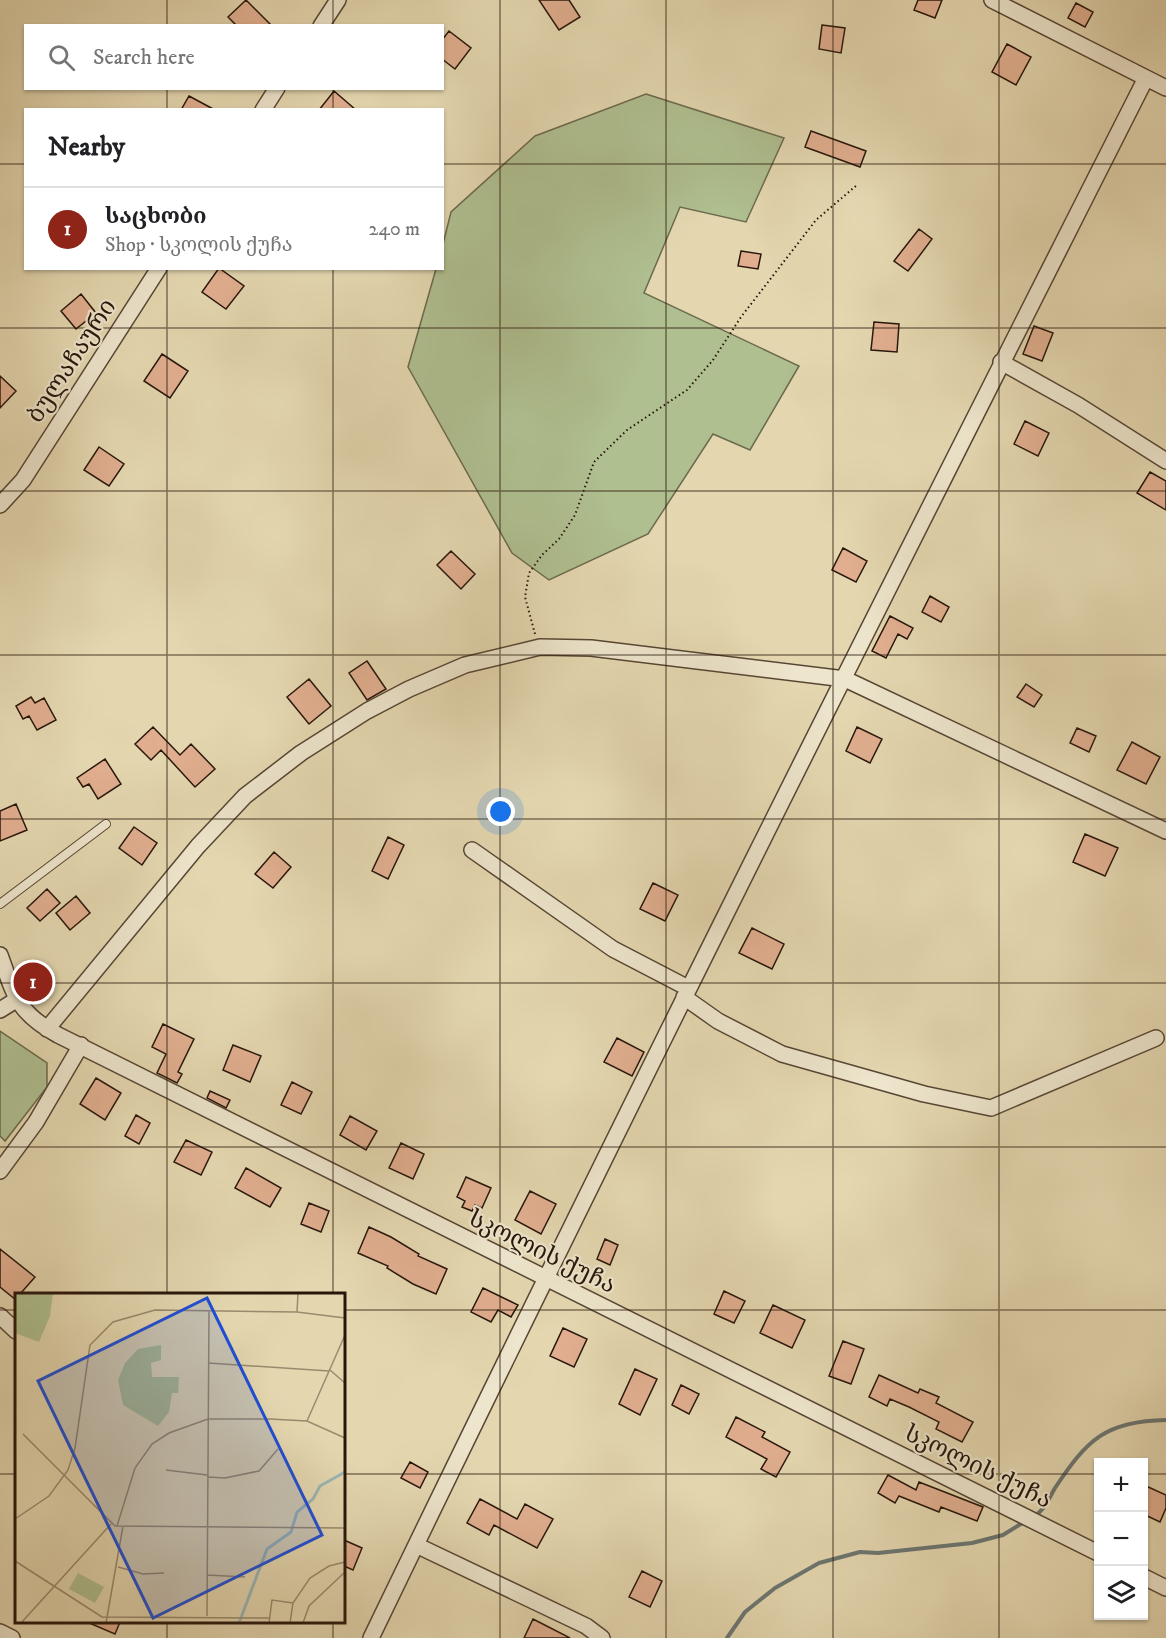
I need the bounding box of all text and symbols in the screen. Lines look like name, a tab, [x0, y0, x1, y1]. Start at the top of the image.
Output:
search box	[24, 24, 444, 90]
icon: search	[45, 41, 78, 74]
text: Search here	[93, 44, 195, 71]
text: Nearby	[48, 131, 125, 164]
text: საცხობი	[105, 203, 206, 230]
text: 1	[64, 217, 71, 242]
text: 240 m	[369, 217, 420, 242]
text: Shop · სკოლის ქუჩა	[105, 233, 293, 258]
street label: ბულაჩაური	[21, 293, 123, 429]
your location	[486, 797, 515, 826]
pin: 1	[14, 960, 52, 1004]
street label: სკოლის ქუჩა	[463, 1203, 621, 1301]
inset map	[15, 1293, 345, 1623]
street label: სკოლის ქუჩა	[899, 1418, 1057, 1516]
map controls	[1094, 1458, 1148, 1620]
button: +	[1094, 1458, 1148, 1512]
button: −	[1094, 1512, 1148, 1566]
button: layers	[1094, 1566, 1148, 1620]

